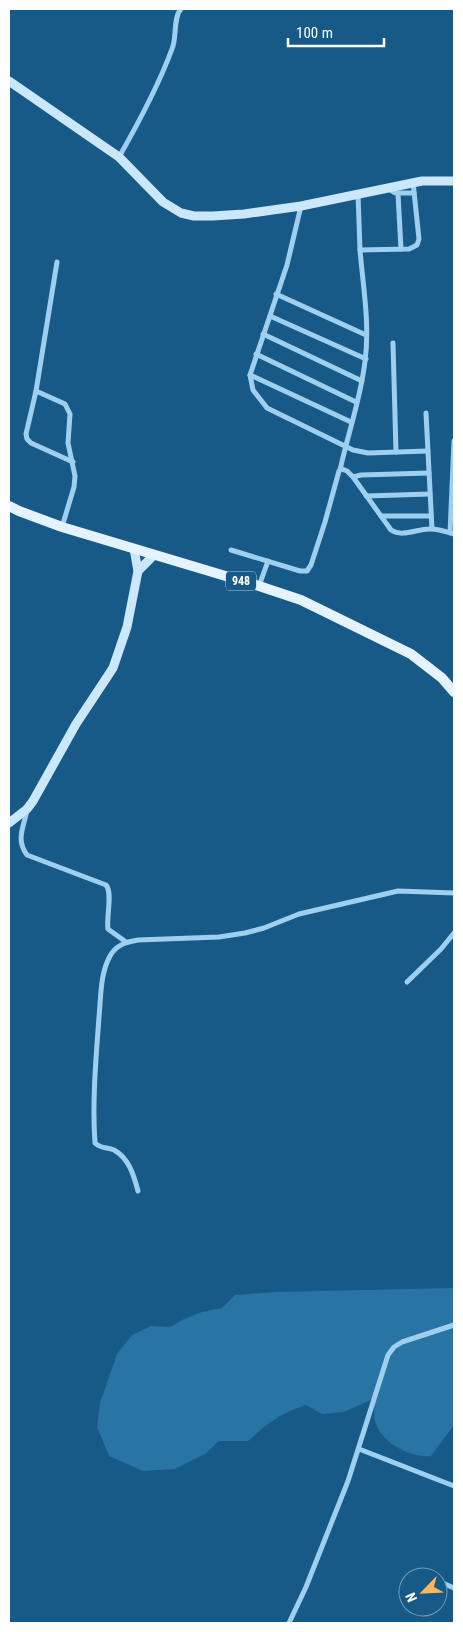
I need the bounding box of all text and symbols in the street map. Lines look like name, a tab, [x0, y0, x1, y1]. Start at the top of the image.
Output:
scale bar	[288, 15, 384, 47]
text: 100 m	[296, 24, 333, 42]
road number: 948	[226, 572, 256, 590]
north arrow	[398, 1567, 448, 1617]
text: N	[402, 1590, 420, 1604]

